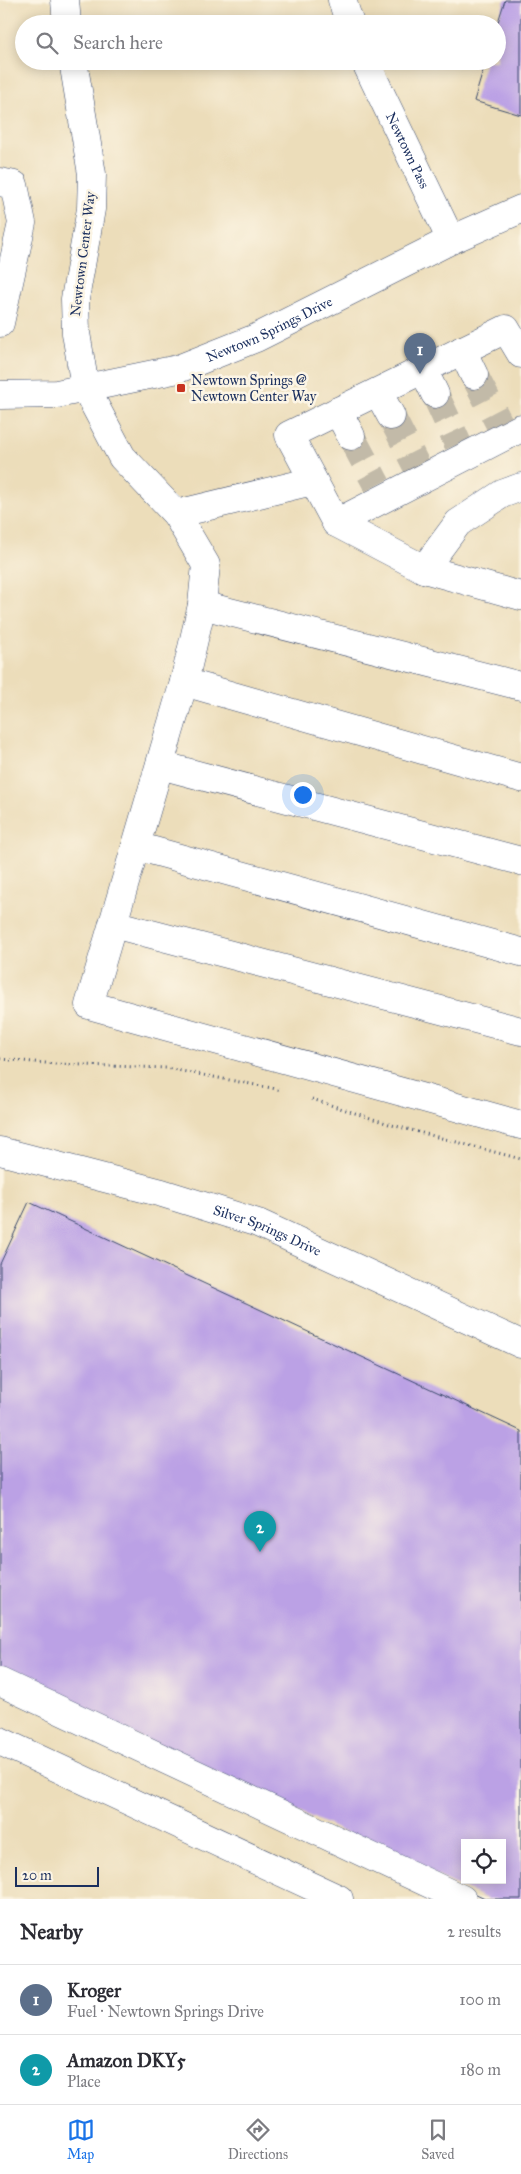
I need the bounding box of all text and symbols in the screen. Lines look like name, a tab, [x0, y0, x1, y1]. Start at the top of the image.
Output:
search box	[15, 15, 506, 70]
icon: search	[33, 29, 61, 57]
text: Search here	[73, 31, 163, 54]
street label: Newtown Pass	[382, 109, 433, 191]
street label: Newtown Center Way	[67, 190, 99, 317]
street label: Newtown Springs Drive	[203, 293, 335, 366]
pin: 1	[404, 333, 436, 374]
place label: Newtown Springs @ Newtown Center Way	[191, 372, 317, 405]
marker: Newtown Springs @ Newtown Center Way	[175, 382, 187, 394]
your location	[290, 782, 316, 808]
street label: Silver Springs Drive	[211, 1201, 324, 1259]
pin: 2	[244, 1511, 276, 1552]
map controls	[461, 1839, 506, 1884]
button: locate	[461, 1839, 506, 1884]
scale bar	[15, 1864, 99, 1887]
text: 20 m	[22, 1867, 52, 1884]
text: Nearby	[20, 1919, 83, 1945]
text: 2 results	[447, 1922, 501, 1941]
text: Kroger	[67, 1979, 121, 2002]
text: 1	[33, 1990, 39, 2009]
text: 100 m	[459, 1990, 501, 2009]
text: Fuel · Newtown Springs Drive	[67, 2002, 264, 2021]
text: Amazon DKY5	[67, 2049, 186, 2072]
text: 2	[32, 2060, 40, 2079]
text: 180 m	[460, 2060, 501, 2079]
text: Place	[67, 2072, 101, 2091]
tab: Map	[67, 2116, 95, 2163]
tab: Directions	[228, 2116, 288, 2163]
tab: Saved	[421, 2116, 454, 2163]

